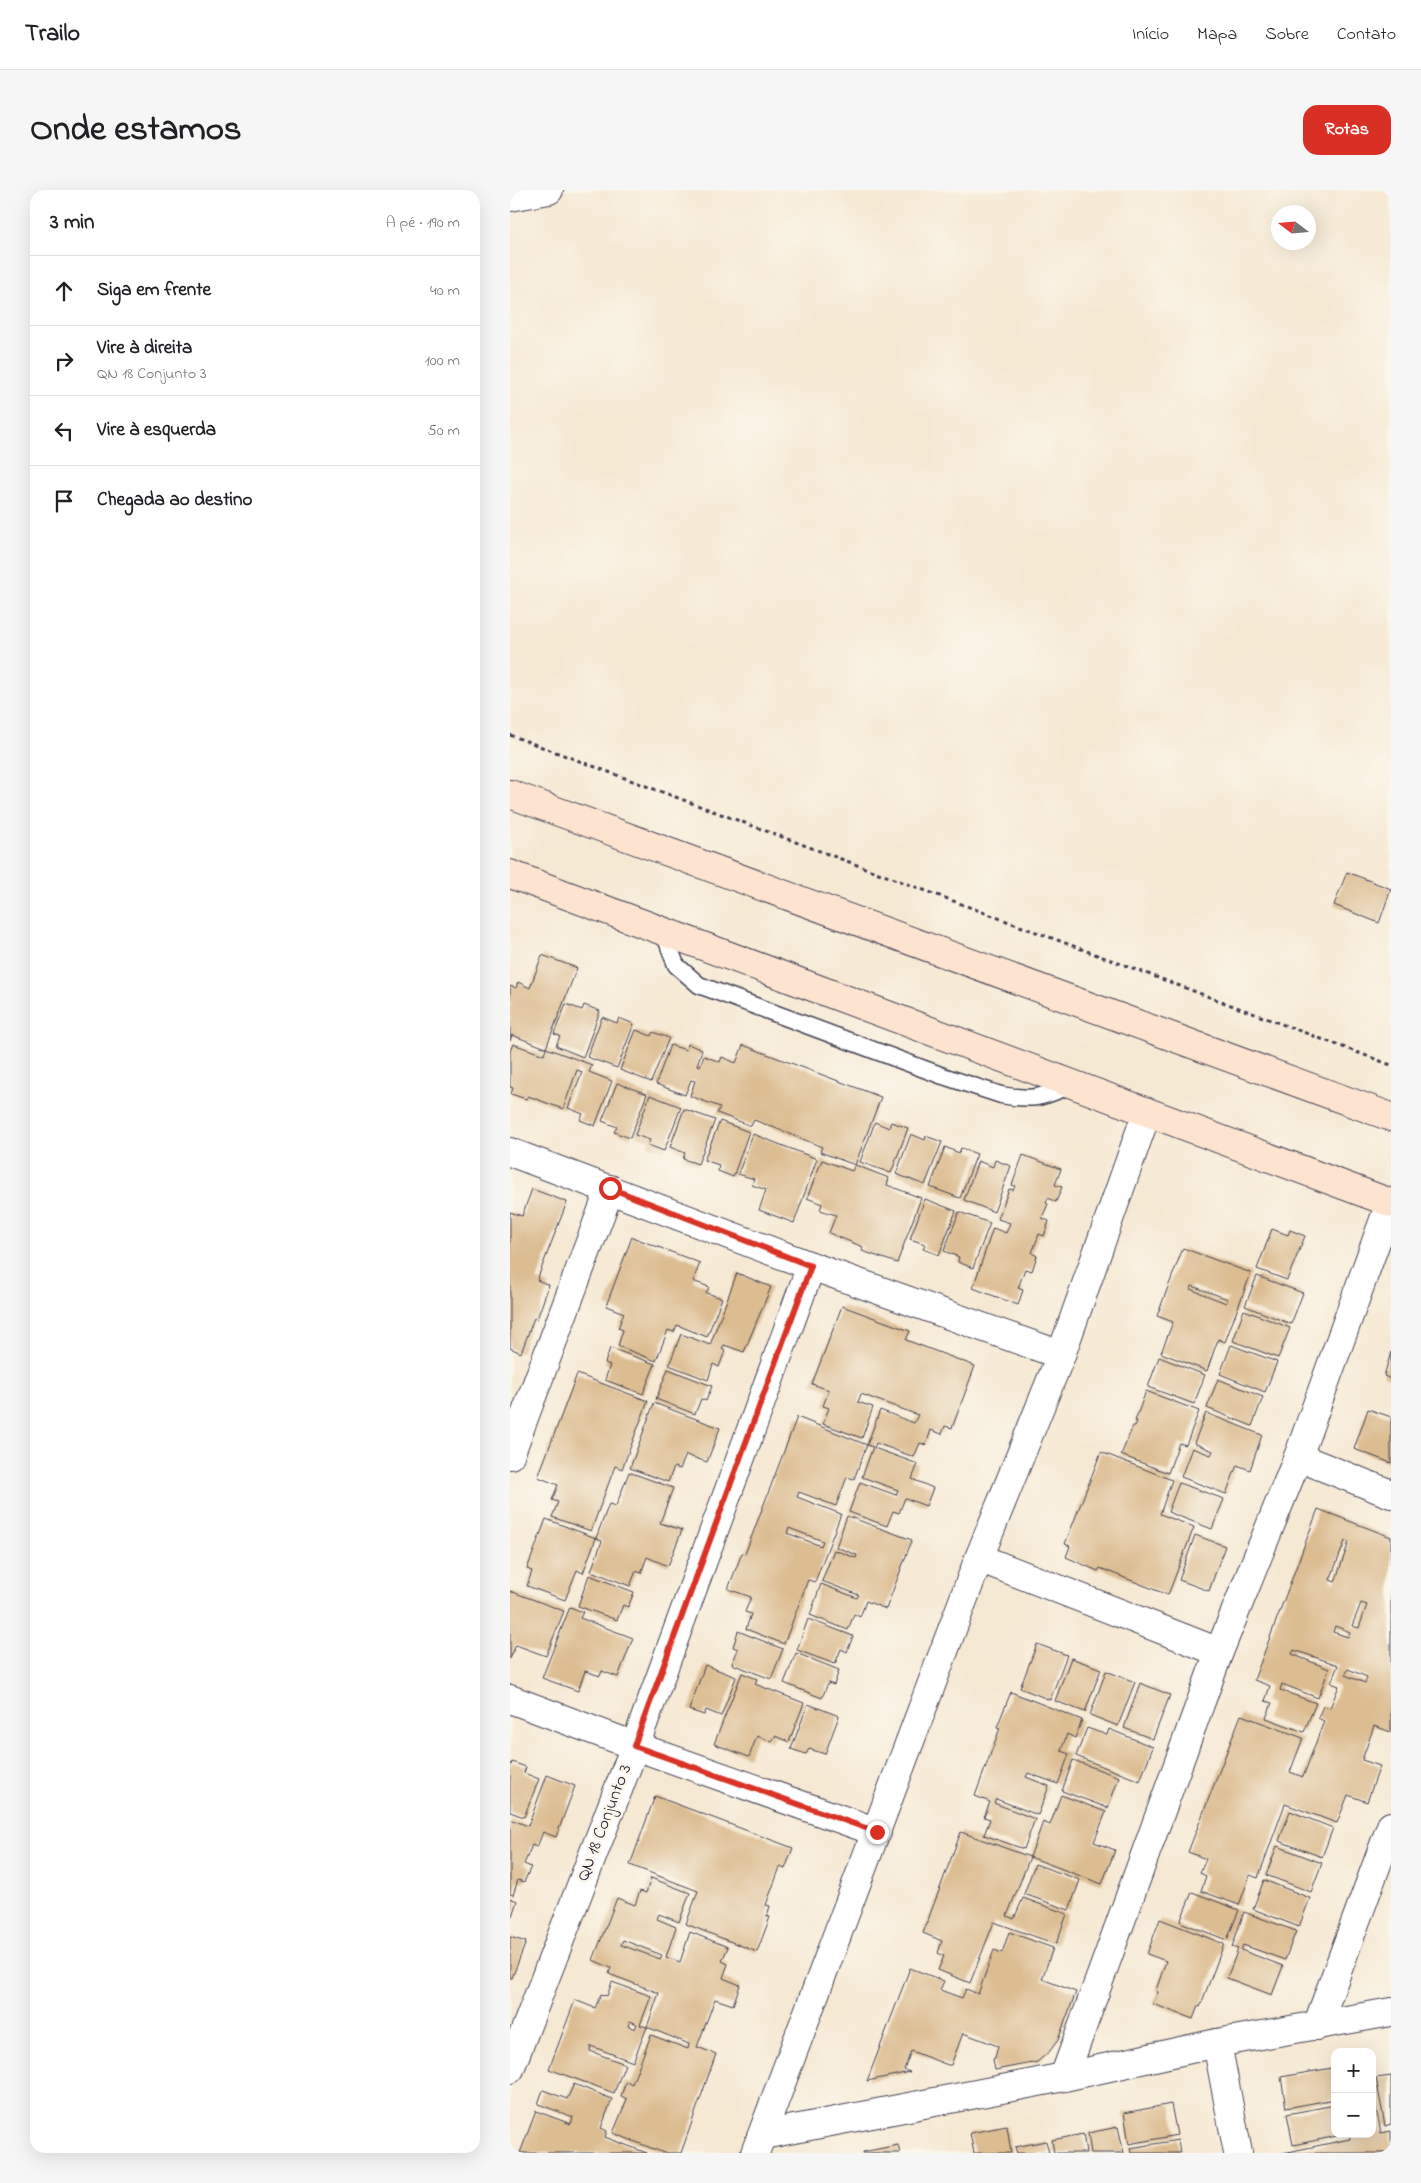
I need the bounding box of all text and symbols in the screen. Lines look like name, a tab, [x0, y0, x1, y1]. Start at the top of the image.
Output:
text: Trailo	[25, 17, 80, 52]
text: Início	[1132, 22, 1169, 48]
text: Mapa	[1197, 22, 1237, 48]
text: Sobre	[1265, 22, 1309, 48]
text: Contato	[1337, 22, 1396, 48]
text: Onde estamos	[30, 105, 242, 156]
button: Rotas	[1303, 105, 1391, 155]
north arrow	[1271, 205, 1316, 250]
text: 3 min	[50, 208, 94, 238]
text: A pé · 190 m	[386, 211, 460, 235]
icon: ahead	[50, 277, 78, 305]
text: Siga em frente	[97, 277, 211, 304]
text: 40 m	[430, 279, 460, 303]
text: Vire à direita	[97, 335, 192, 362]
icon: right	[50, 347, 78, 375]
text: 100 m	[425, 349, 460, 373]
text: QN 18 Conjunto 3	[97, 362, 207, 386]
icon: left	[50, 417, 78, 445]
text: Vire à esquerda	[97, 417, 216, 444]
text: 50 m	[428, 419, 460, 443]
icon: arrive	[50, 487, 78, 515]
text: Chegada ao destino	[97, 487, 252, 514]
route start	[599, 1177, 622, 1200]
street label: QN 18 Conjunto 3	[571, 1761, 639, 1885]
route end	[866, 1821, 889, 1844]
map controls	[1331, 2048, 1376, 2138]
button: +	[1331, 2048, 1376, 2093]
button: −	[1331, 2093, 1376, 2138]

